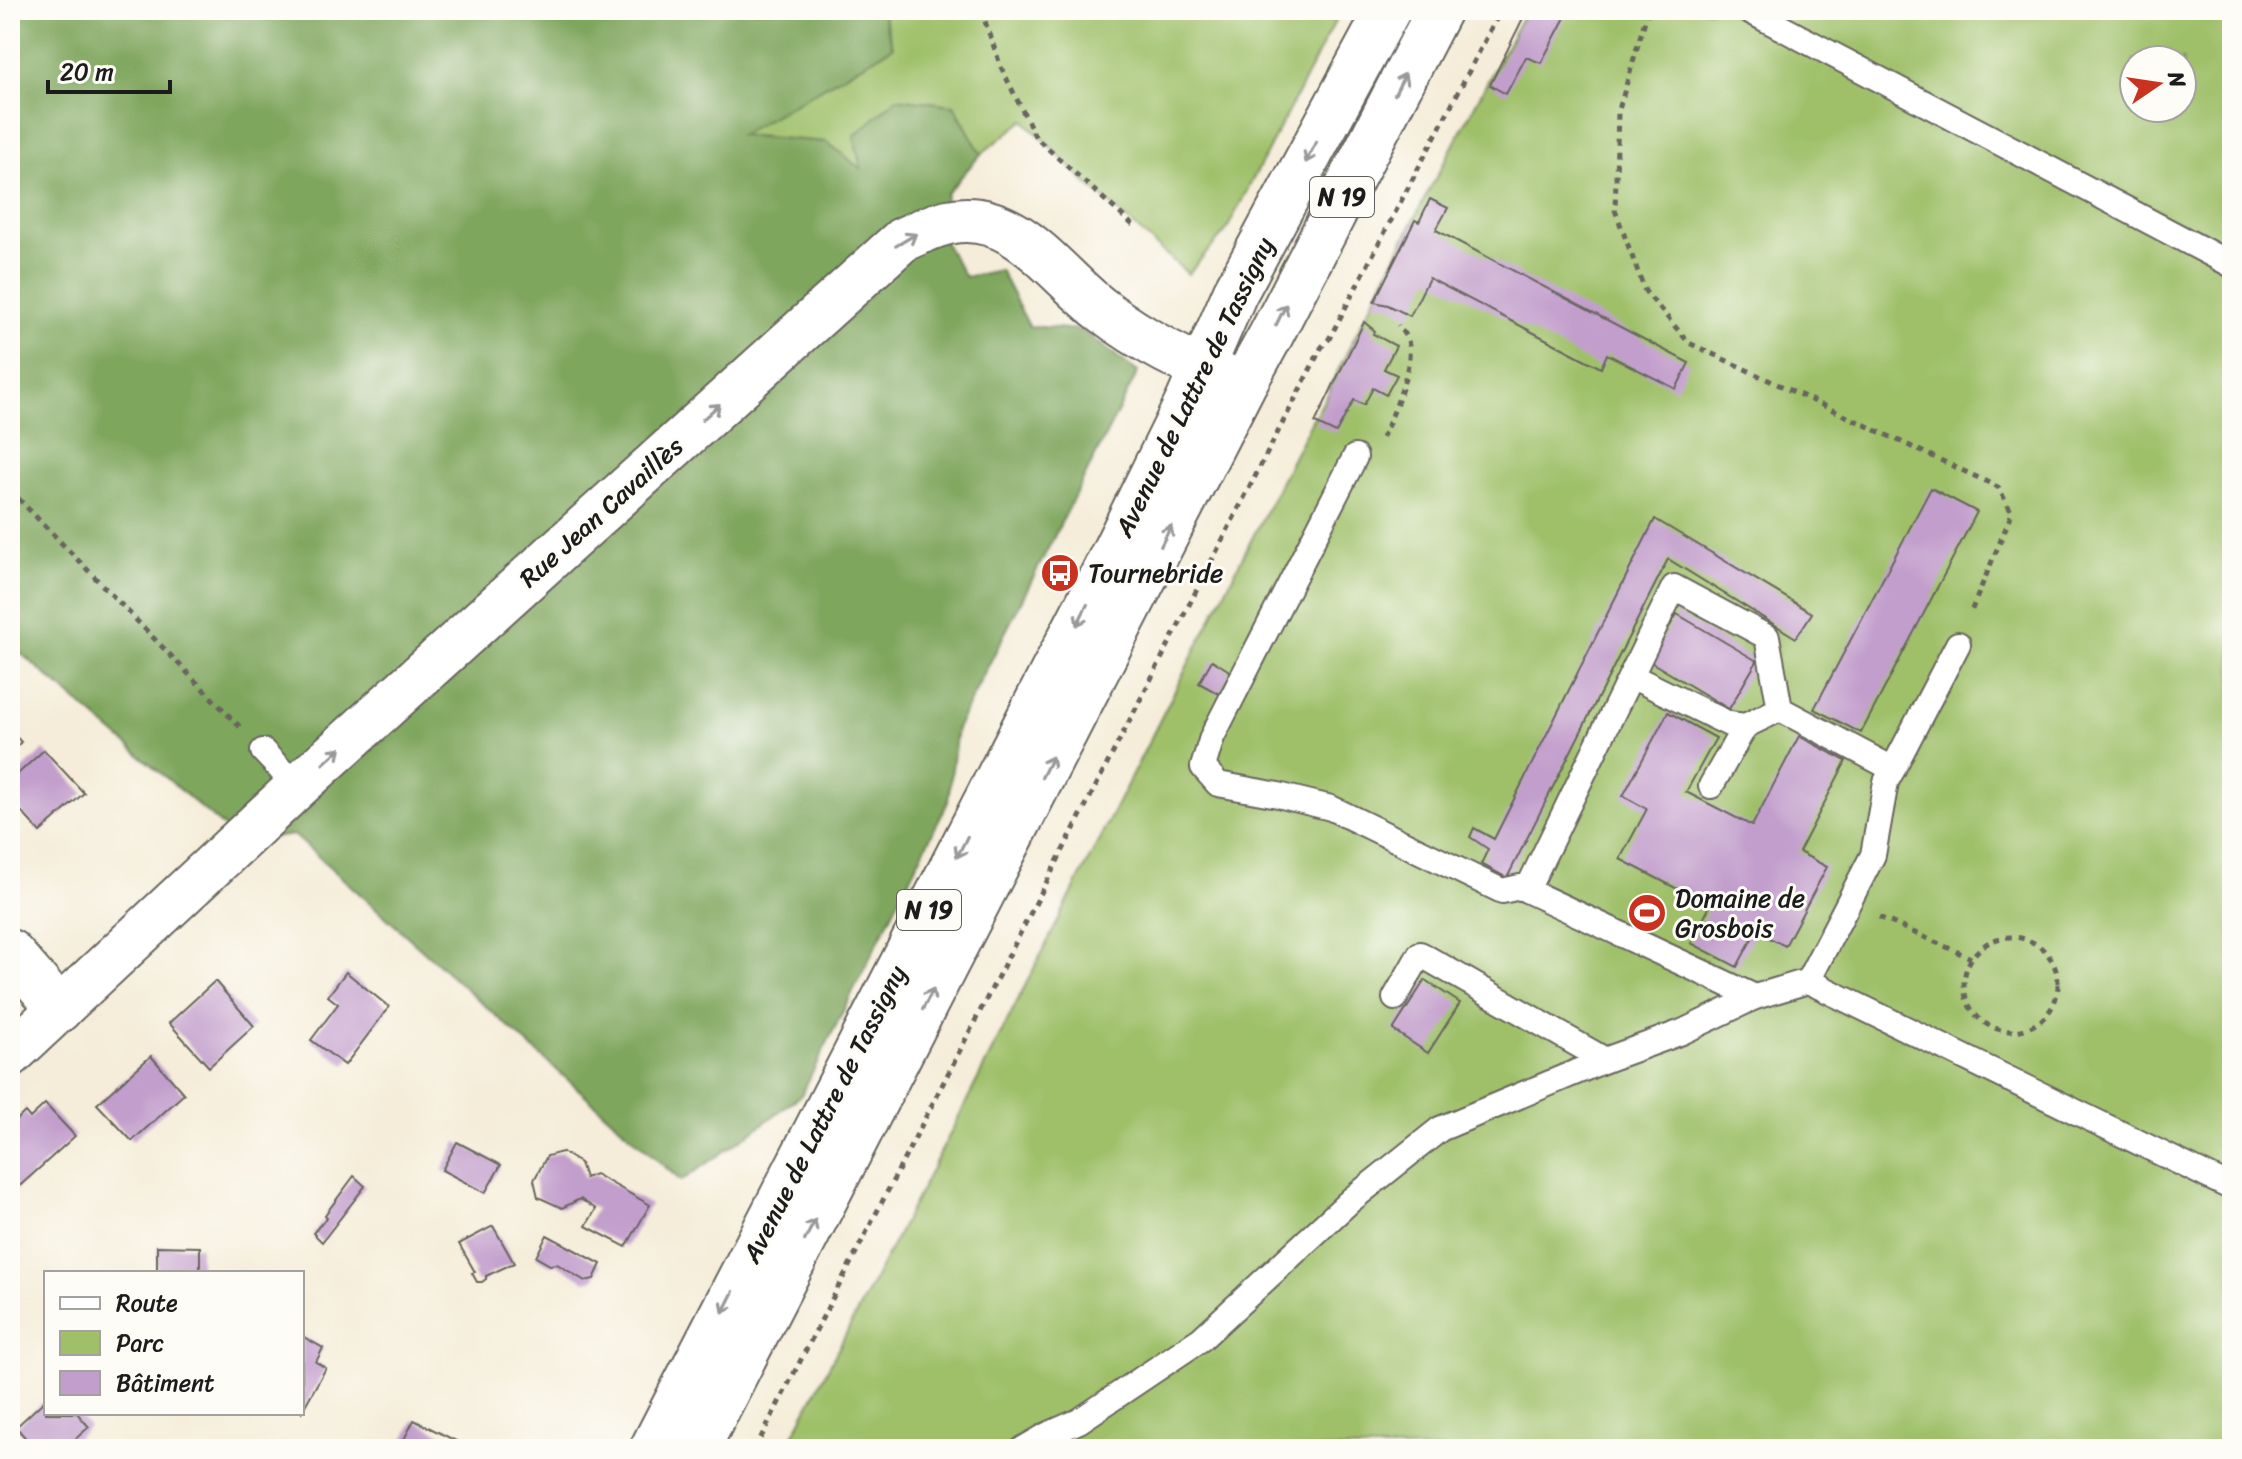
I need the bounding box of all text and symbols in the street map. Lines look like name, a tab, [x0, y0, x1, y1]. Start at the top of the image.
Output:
scale bar	[48, 44, 170, 94]
north arrow	[2118, 44, 2198, 124]
text: 20 m	[60, 51, 114, 93]
text: N	[2156, 67, 2198, 92]
one-way arrow	[1393, 73, 1408, 97]
one-way arrow	[1303, 140, 1318, 164]
road number: N 19	[1310, 177, 1374, 217]
street label: Avenue de Lattre de Tassigny	[1101, 228, 1287, 546]
one-way arrow	[894, 232, 916, 248]
one-way arrow	[1274, 304, 1289, 328]
one-way arrow	[701, 403, 721, 421]
street label: Rue Jean Cavaillès	[508, 425, 694, 599]
one-way arrow	[1158, 525, 1174, 549]
place label: Tournebride	[1088, 550, 1223, 596]
bus stop icon: Tournebride	[1039, 552, 1081, 594]
one-way arrow	[1073, 603, 1089, 627]
one-way arrow	[321, 747, 341, 765]
one-way arrow	[1040, 756, 1055, 780]
one-way arrow	[954, 834, 970, 858]
place label: Domaine de Grosbois	[1675, 875, 1805, 951]
road number: N 19	[897, 890, 961, 930]
sports icon: Domaine de Grosbois	[1626, 892, 1668, 934]
street label: Avenue de Lattre de Tassigny	[728, 956, 920, 1272]
one-way arrow	[921, 987, 937, 1011]
one-way arrow	[802, 1219, 818, 1243]
legend	[44, 1271, 304, 1415]
text: Route	[116, 1282, 178, 1324]
one-way arrow	[719, 1289, 735, 1313]
text: Parc	[116, 1322, 164, 1364]
text: Bâtiment	[116, 1362, 215, 1404]

